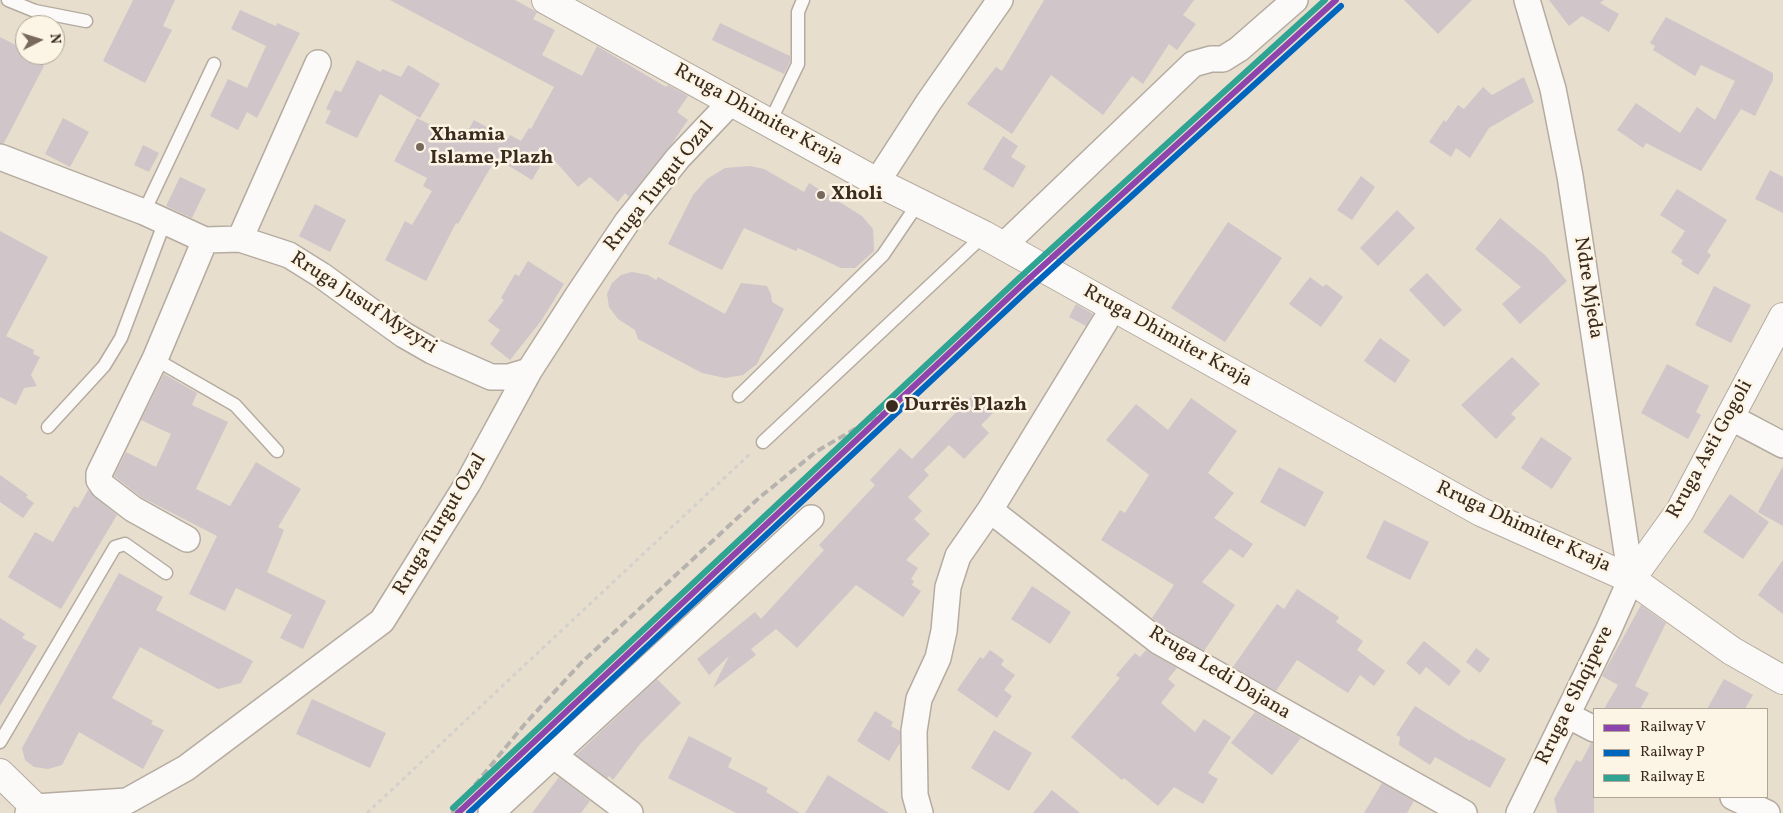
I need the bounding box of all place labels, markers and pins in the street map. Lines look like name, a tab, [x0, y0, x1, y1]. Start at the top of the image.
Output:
place label: Xhamia Islame,Plazh	[430, 124, 553, 171]
marker: Xhamia Islame,Plazh	[414, 141, 426, 153]
place label: Xholi	[831, 183, 883, 207]
marker: Xholi	[815, 189, 827, 201]
place label: Durrës Plazh	[904, 394, 1027, 418]
marker: Durrës Plazh	[884, 398, 900, 414]

